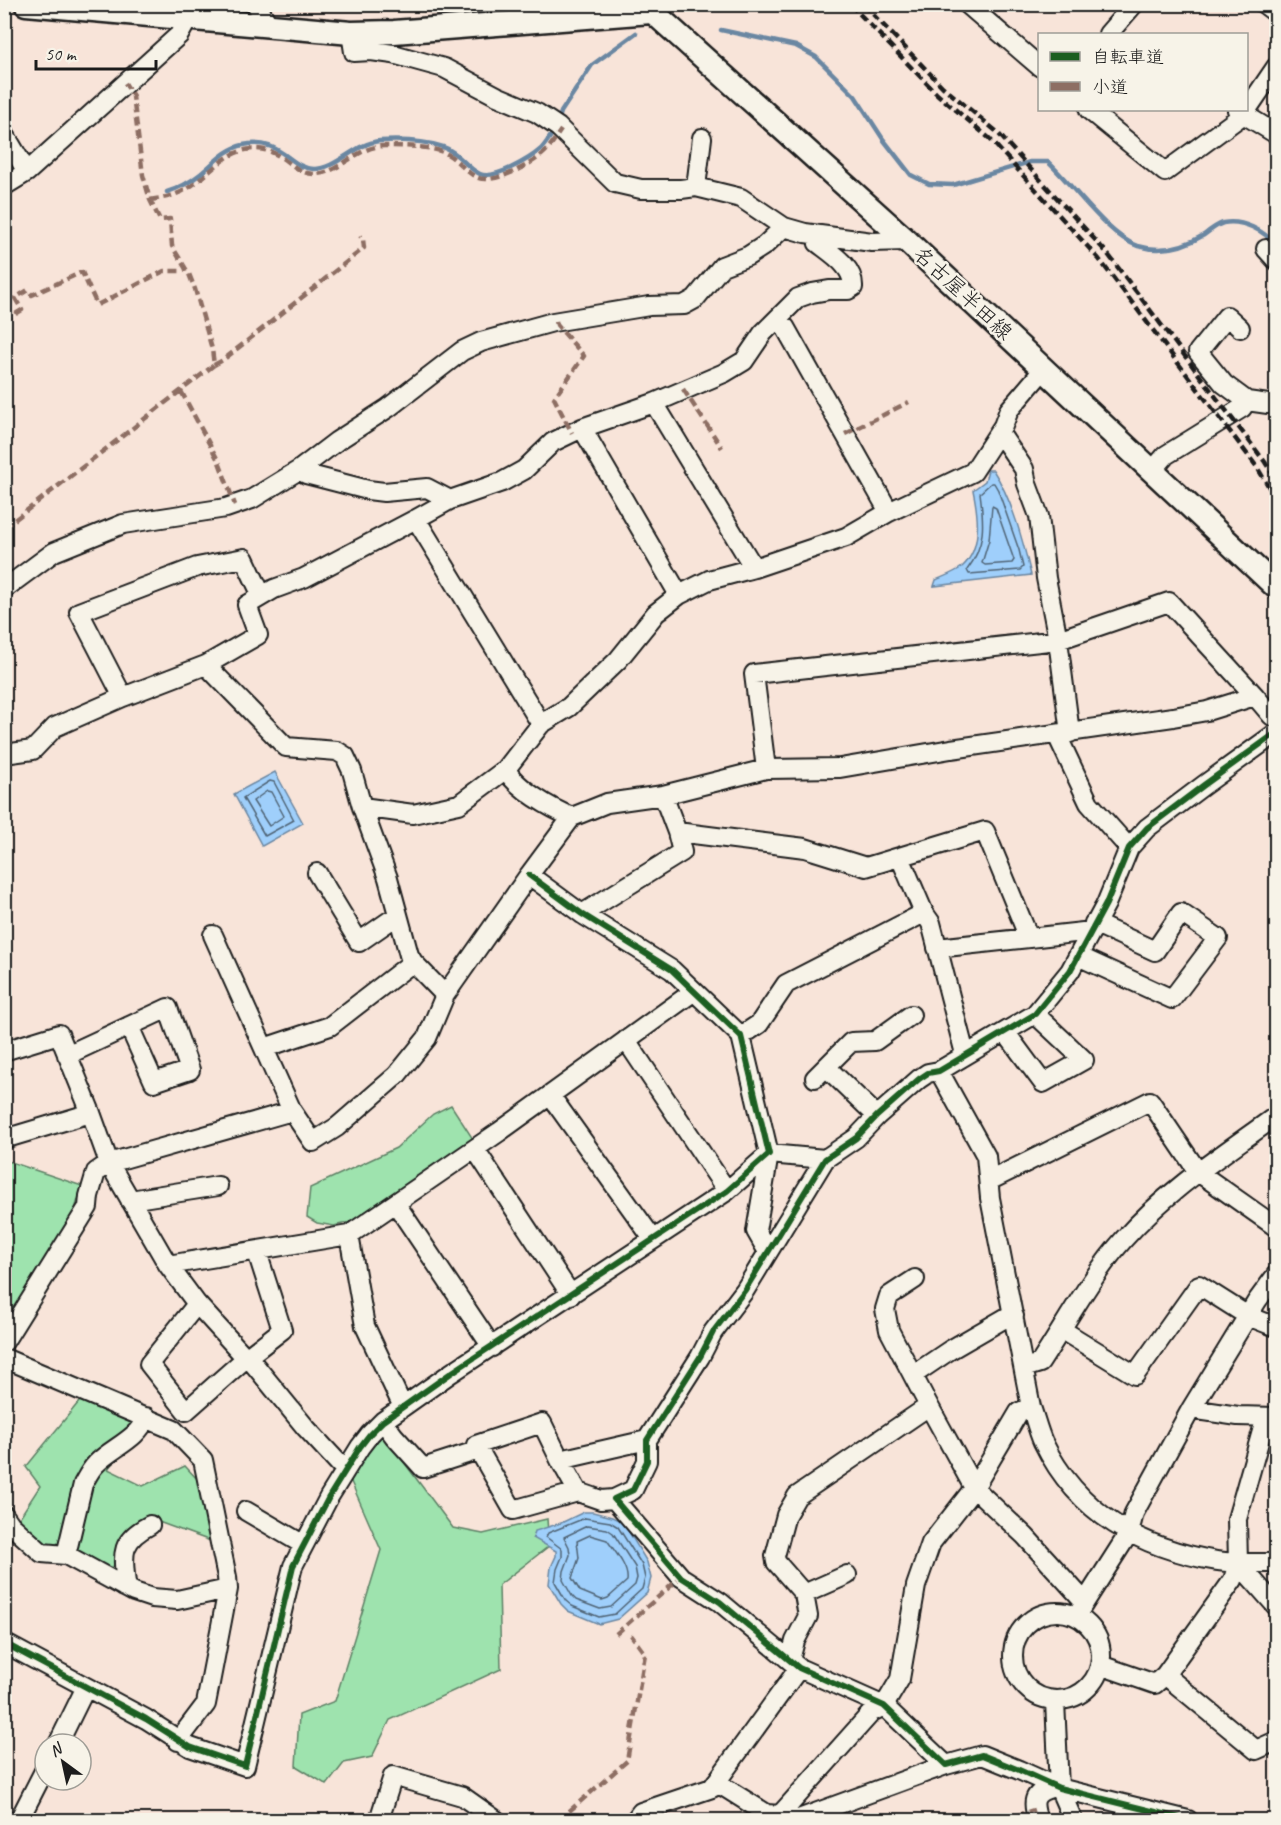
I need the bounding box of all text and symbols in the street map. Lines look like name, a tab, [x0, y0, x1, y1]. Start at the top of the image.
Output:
scale bar	[36, 33, 156, 71]
legend	[1038, 33, 1248, 111]
text: 50 m	[45, 43, 78, 65]
text: 自転車道	[1092, 46, 1164, 68]
text: 小道	[1092, 76, 1128, 98]
street label: 名古屋半田線	[908, 241, 1018, 345]
north arrow	[33, 1732, 93, 1792]
text: N	[46, 1737, 68, 1761]

